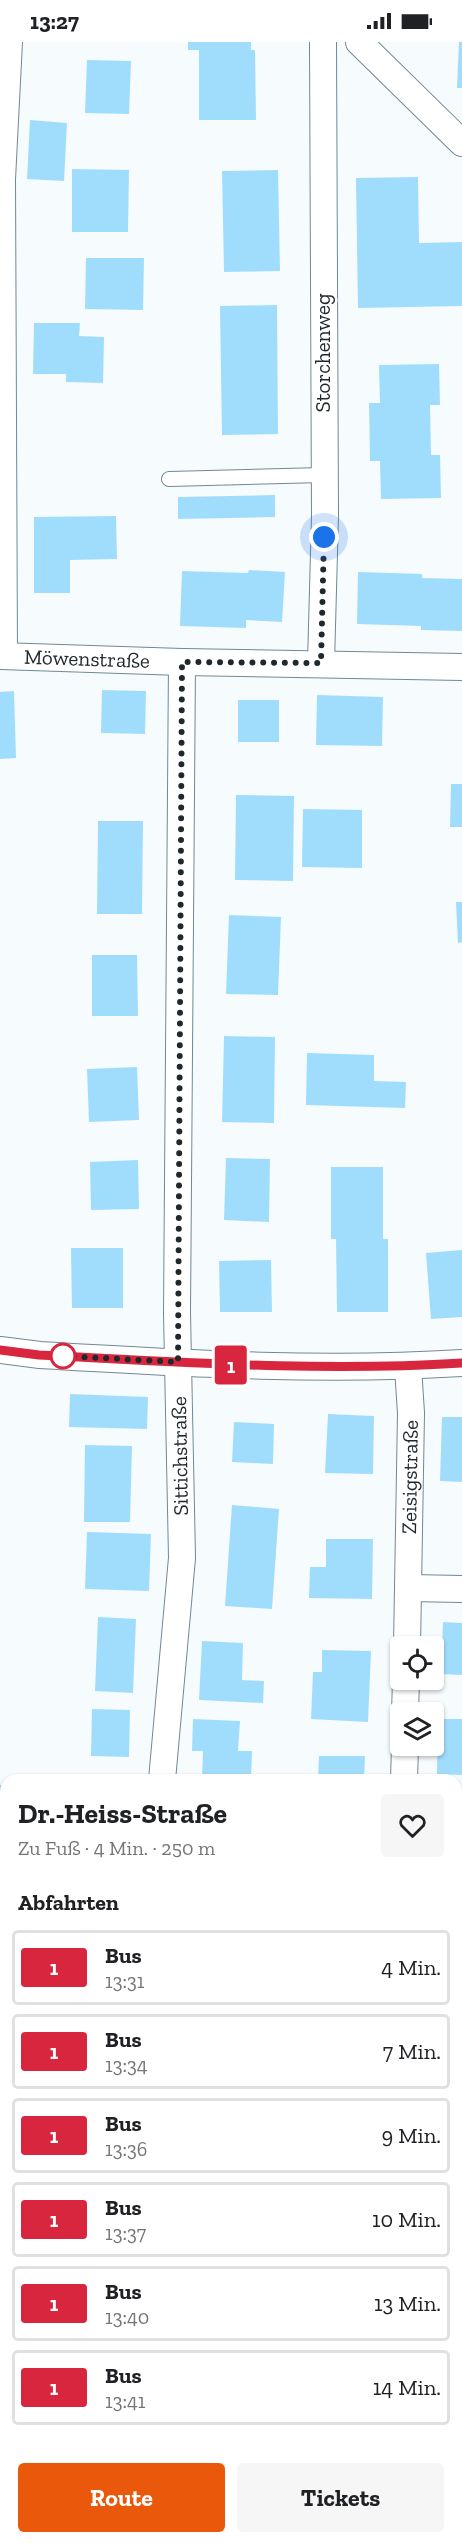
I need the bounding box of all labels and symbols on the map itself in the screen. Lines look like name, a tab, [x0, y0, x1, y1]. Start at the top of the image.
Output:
street label: Storchenweg	[310, 293, 335, 412]
your location	[309, 522, 339, 552]
street label: Möwenstraße	[24, 644, 150, 673]
unlabelled marker	[50, 1343, 76, 1369]
line badge: 1	[212, 1346, 250, 1384]
street label: Sittichstraße	[166, 1396, 193, 1516]
street label: Zeisigstraße	[396, 1420, 423, 1534]

